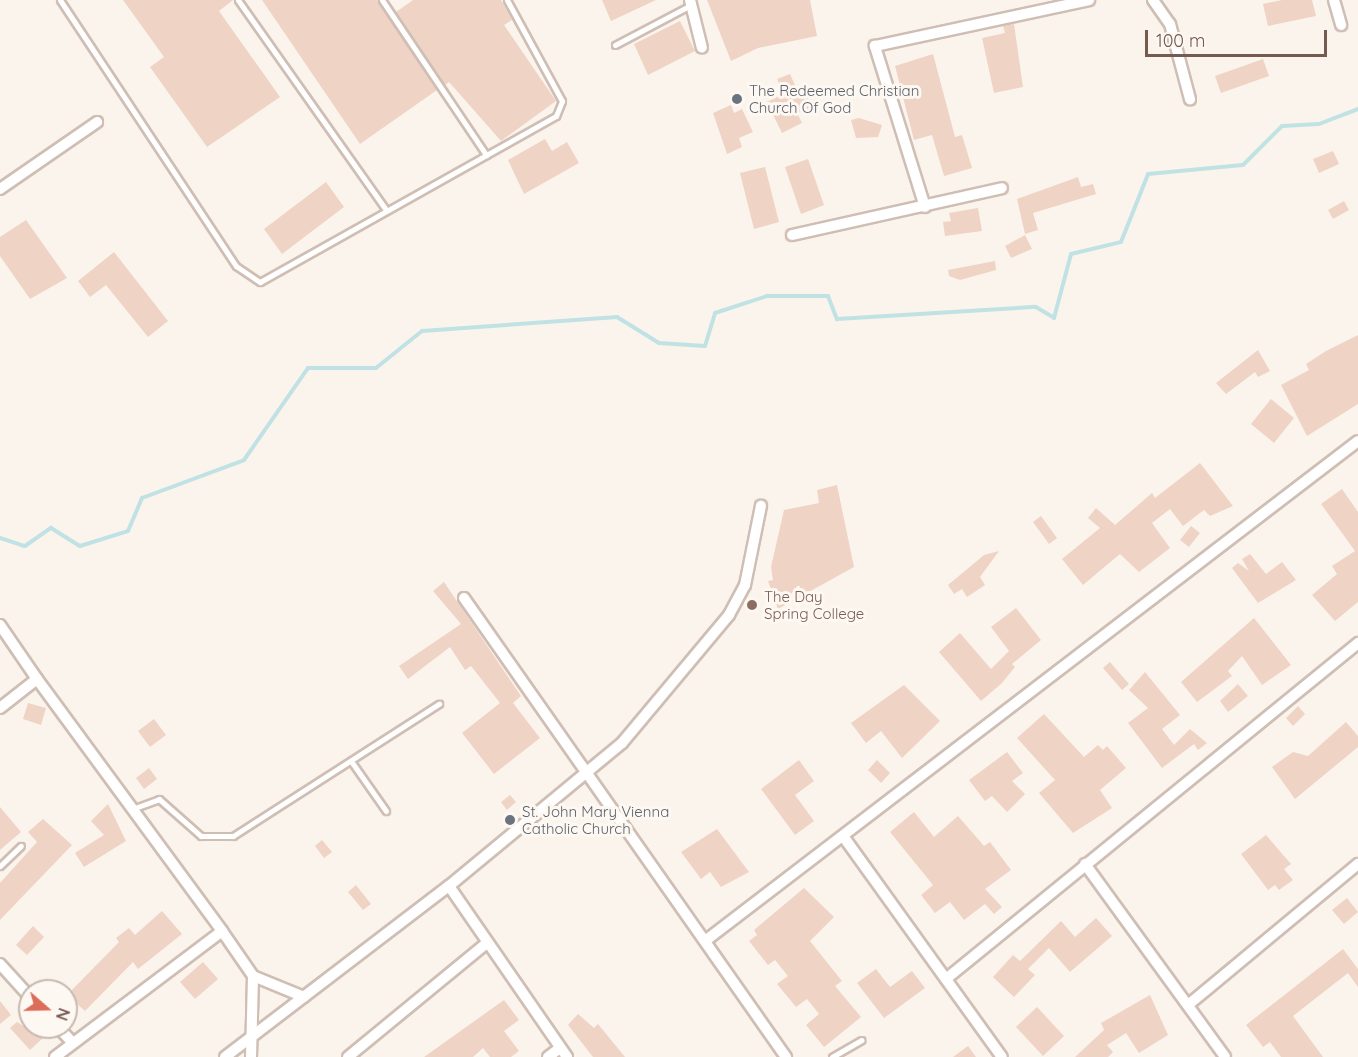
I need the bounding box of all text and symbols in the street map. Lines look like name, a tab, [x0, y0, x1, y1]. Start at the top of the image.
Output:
scale bar	[1148, 18, 1330, 56]
text: 100 m	[1156, 29, 1205, 52]
place label: The Redeemed Christian Church Of God	[749, 81, 919, 116]
marker: The Redeemed Christian Church Of God	[730, 92, 744, 106]
place label: The Day Spring College	[764, 587, 864, 622]
marker: The Day Spring College	[745, 598, 759, 612]
place label: St. John Mary Vienna Catholic Church	[522, 802, 669, 837]
marker: St. John Mary Vienna Catholic Church	[503, 813, 517, 827]
north arrow	[18, 979, 78, 1039]
text: N	[52, 1006, 74, 1023]

